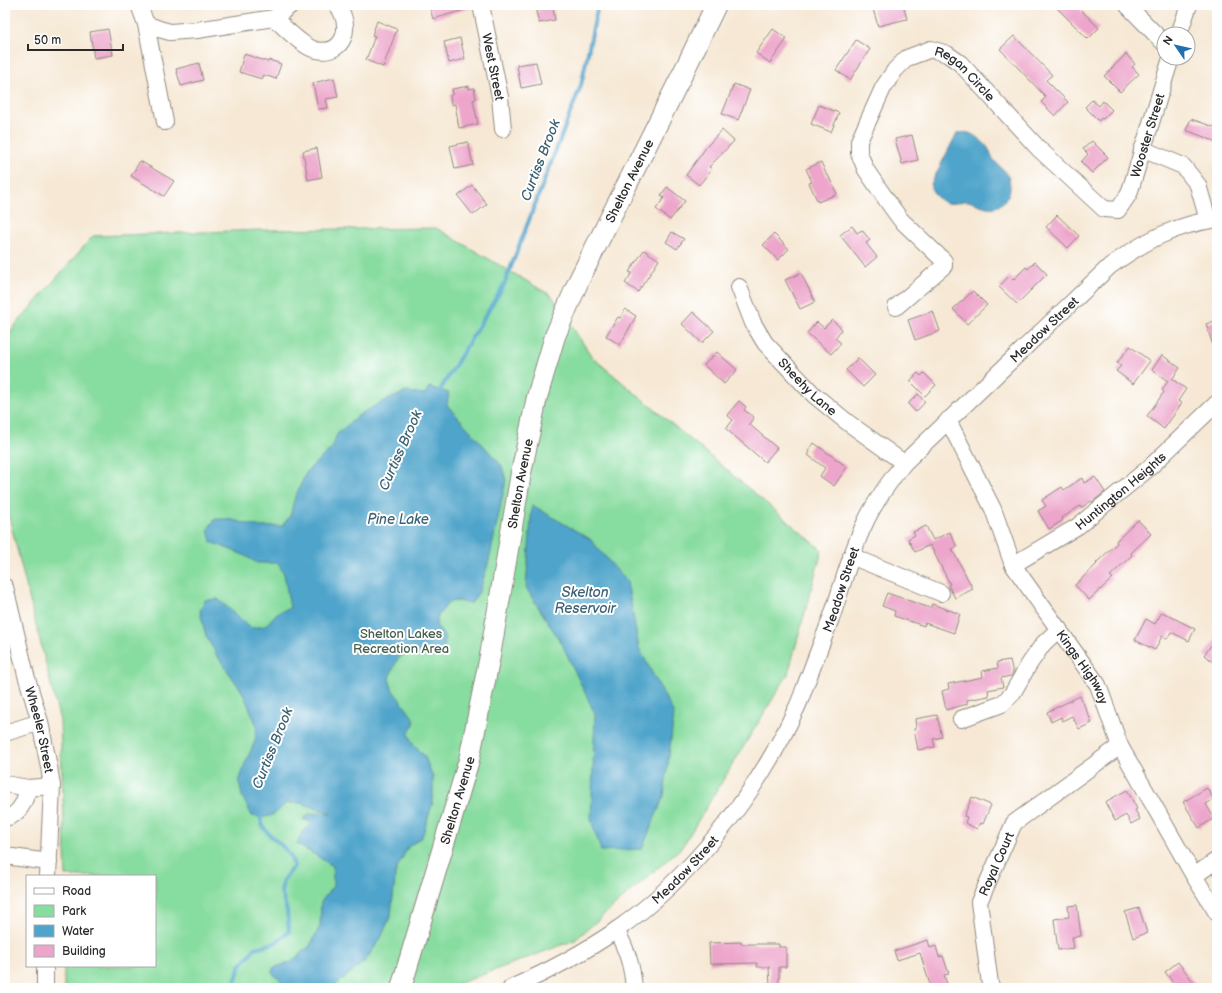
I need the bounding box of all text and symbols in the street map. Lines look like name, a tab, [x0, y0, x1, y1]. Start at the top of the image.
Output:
scale bar	[28, 26, 123, 52]
north arrow	[1156, 26, 1196, 66]
street label: West Street	[478, 32, 507, 101]
text: 50 m	[34, 33, 61, 48]
text: N	[1160, 34, 1176, 48]
street label: Regan Circle	[932, 44, 998, 105]
street label: Wooster Street	[1128, 92, 1169, 180]
water label: Curtiss Brook	[517, 116, 564, 203]
street label: Shelton Avenue	[602, 136, 658, 225]
street label: Meadow Street	[1007, 294, 1082, 366]
street label: Sheehy Lane	[774, 355, 840, 420]
water label: Curtiss Brook	[375, 406, 426, 493]
street label: Shelton Avenue	[505, 437, 537, 530]
street label: Huntington Heights	[1072, 449, 1170, 534]
water label: Pine Lake	[367, 511, 429, 528]
street label: Meadow Street	[819, 545, 863, 635]
water label: Skelton Reservoir	[554, 584, 617, 617]
park label: Shelton Lakes Recreation Area	[353, 626, 449, 657]
street label: Kings Highway	[1053, 627, 1111, 706]
street label: Wheeler Street	[21, 685, 57, 774]
water label: Curtiss Brook	[248, 704, 297, 791]
street label: Shelton Avenue	[437, 754, 479, 846]
street label: Royal Court	[976, 830, 1018, 899]
street label: Meadow Street	[649, 833, 722, 908]
legend	[26, 875, 156, 967]
text: Road	[62, 884, 91, 899]
text: Park	[62, 904, 86, 919]
text: Water	[62, 924, 94, 939]
text: Building	[62, 944, 106, 959]

